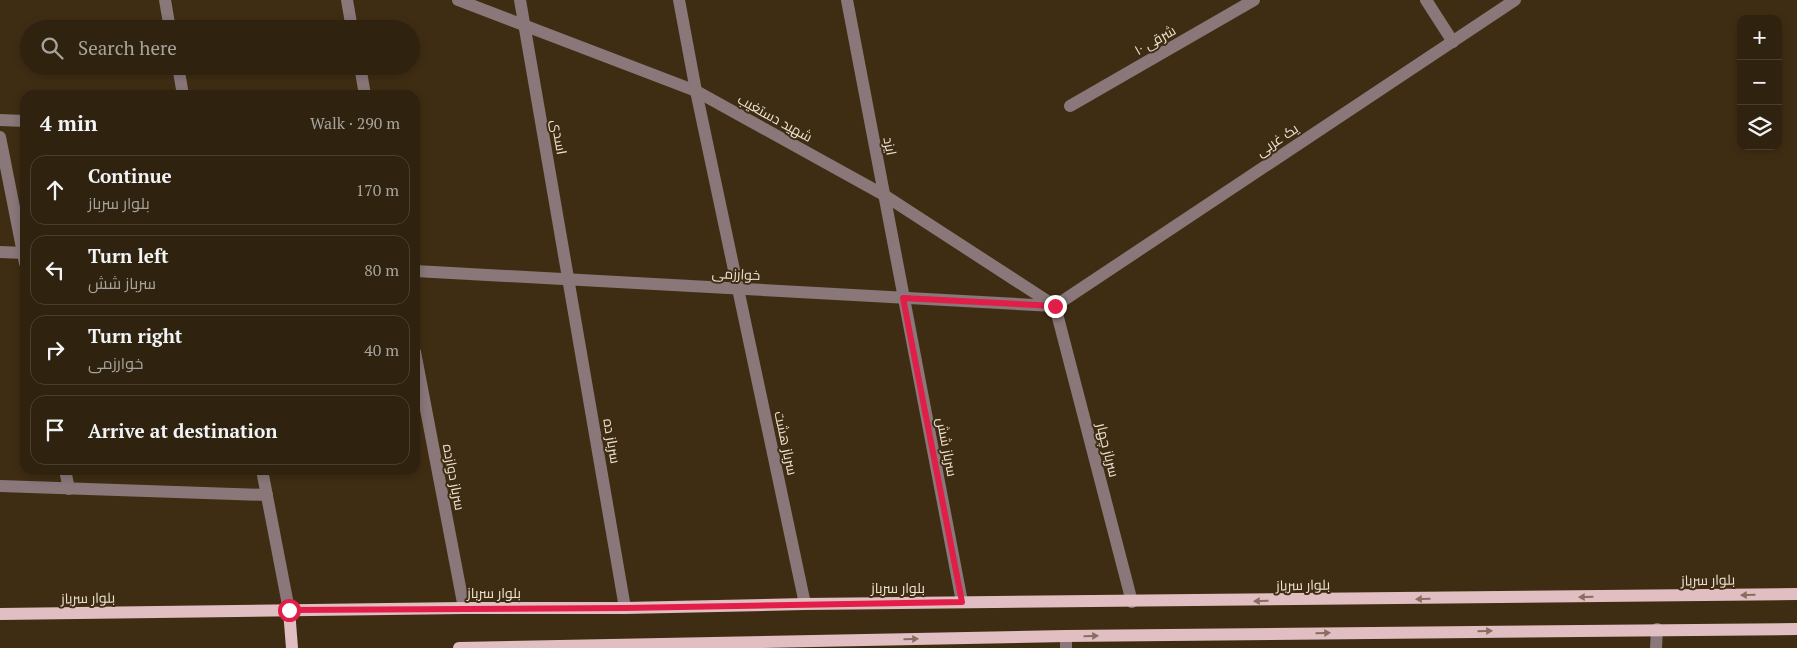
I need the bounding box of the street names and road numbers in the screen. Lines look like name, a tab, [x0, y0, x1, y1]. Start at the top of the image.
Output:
street label: شرقی ۱۰	[1131, 20, 1179, 59]
street label: شهید دستغیب	[734, 89, 816, 146]
street label: اسدی	[547, 118, 572, 156]
street label: یک غربی	[1252, 118, 1302, 161]
street label: ایزد	[879, 135, 902, 157]
street label: خوارزمی	[711, 263, 761, 284]
street label: سرباز هشت	[770, 409, 803, 477]
street label: سرباز شش	[932, 416, 962, 478]
street label: سرباز ده	[599, 417, 626, 465]
street label: سرباز چهار	[1091, 420, 1124, 479]
street label: سرباز دوازده	[439, 442, 470, 512]
street label: بلوار سرباز	[1680, 570, 1735, 589]
street label: بلوار سرباز	[1275, 575, 1330, 594]
street label: بلوار سرباز	[870, 578, 925, 597]
street label: بلوار سرباز	[466, 583, 521, 602]
street label: بلوار سرباز	[60, 588, 115, 607]

